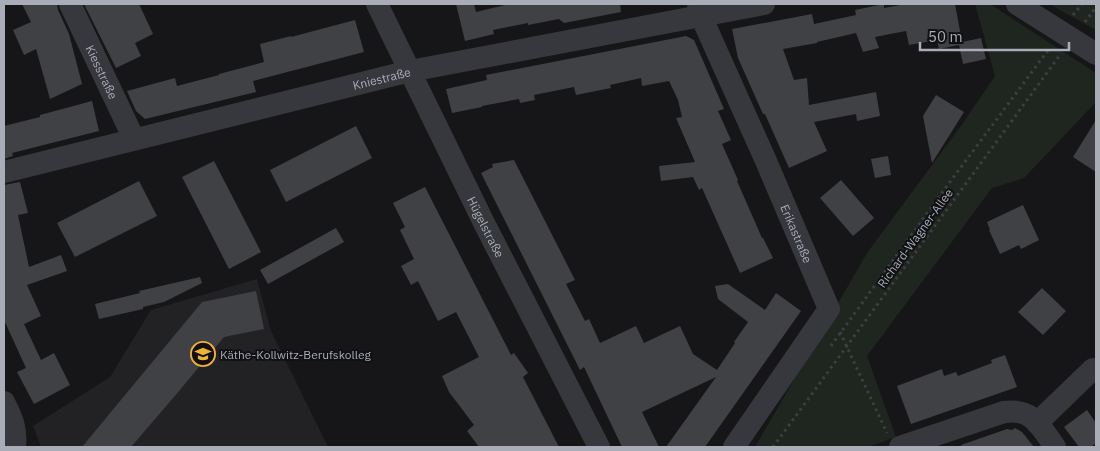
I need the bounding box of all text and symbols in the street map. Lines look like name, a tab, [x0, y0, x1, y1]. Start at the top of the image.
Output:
scale bar	[920, 20, 1069, 52]
text: 50 m	[928, 27, 963, 46]
street label: Kiesstraße	[83, 42, 122, 102]
street label: Kniestraße	[351, 64, 412, 92]
street label: Richard-Wagner-Allee	[874, 185, 956, 290]
street label: Hügelstraße	[465, 194, 508, 260]
street label: Erikastraße	[778, 202, 816, 265]
school or university icon: Käthe-Kollwitz-Berufskolleg	[190, 341, 216, 367]
place label: Käthe-Kollwitz-Berufskolleg	[220, 347, 372, 362]

